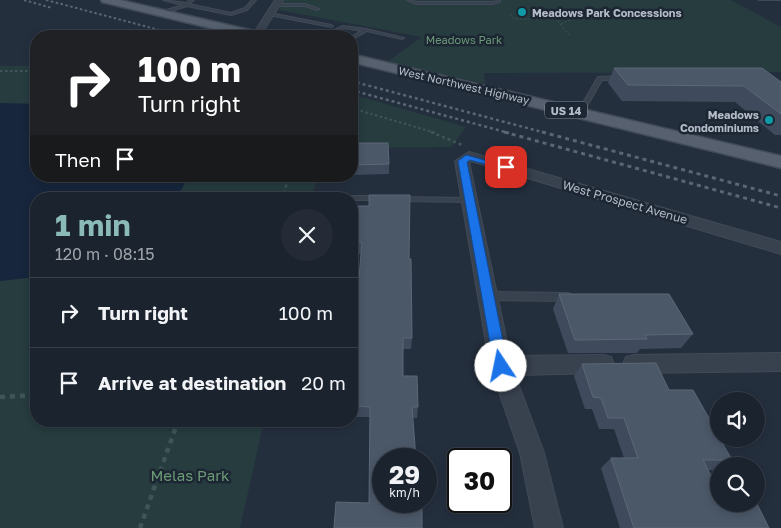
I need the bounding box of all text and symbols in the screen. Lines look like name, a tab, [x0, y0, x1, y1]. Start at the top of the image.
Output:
marker: Meadows Park Concessions	[516, 6, 528, 18]
place label: Meadows Park Concessions	[532, 6, 682, 19]
park label: Meadows Park	[426, 33, 502, 46]
text: 100 m	[138, 48, 241, 90]
icon: right	[55, 50, 120, 115]
street label: West Northwest Highway	[397, 64, 531, 106]
text: Turn right	[138, 90, 241, 117]
road number: US 14	[545, 102, 587, 118]
place label: Meadows Condominiums	[680, 108, 759, 134]
marker: Meadows Condominiums	[763, 114, 775, 126]
icon: arrive	[111, 145, 139, 173]
pin	[485, 146, 527, 188]
text: Then	[55, 148, 101, 171]
icon: arrive	[492, 153, 520, 181]
street label: West Prospect Avenue	[561, 177, 689, 227]
text: 1 min	[55, 207, 131, 243]
button: close	[281, 209, 333, 261]
text: 120 m · 08:15	[55, 244, 154, 264]
icon: right	[55, 299, 83, 327]
text: Turn right	[98, 301, 188, 324]
text: 100 m	[279, 301, 333, 324]
position arrow	[474, 339, 526, 391]
icon: arrive	[55, 369, 83, 397]
text: Arrive at destination	[98, 371, 286, 394]
text: 20 m	[301, 371, 346, 394]
map controls	[710, 392, 765, 512]
button: sound	[710, 392, 765, 447]
speed limit sign: 30	[447, 448, 512, 513]
button: search	[710, 457, 765, 512]
text: 29	[389, 459, 420, 490]
park label: Melas Park	[150, 466, 230, 484]
text: km/h	[389, 485, 420, 500]

